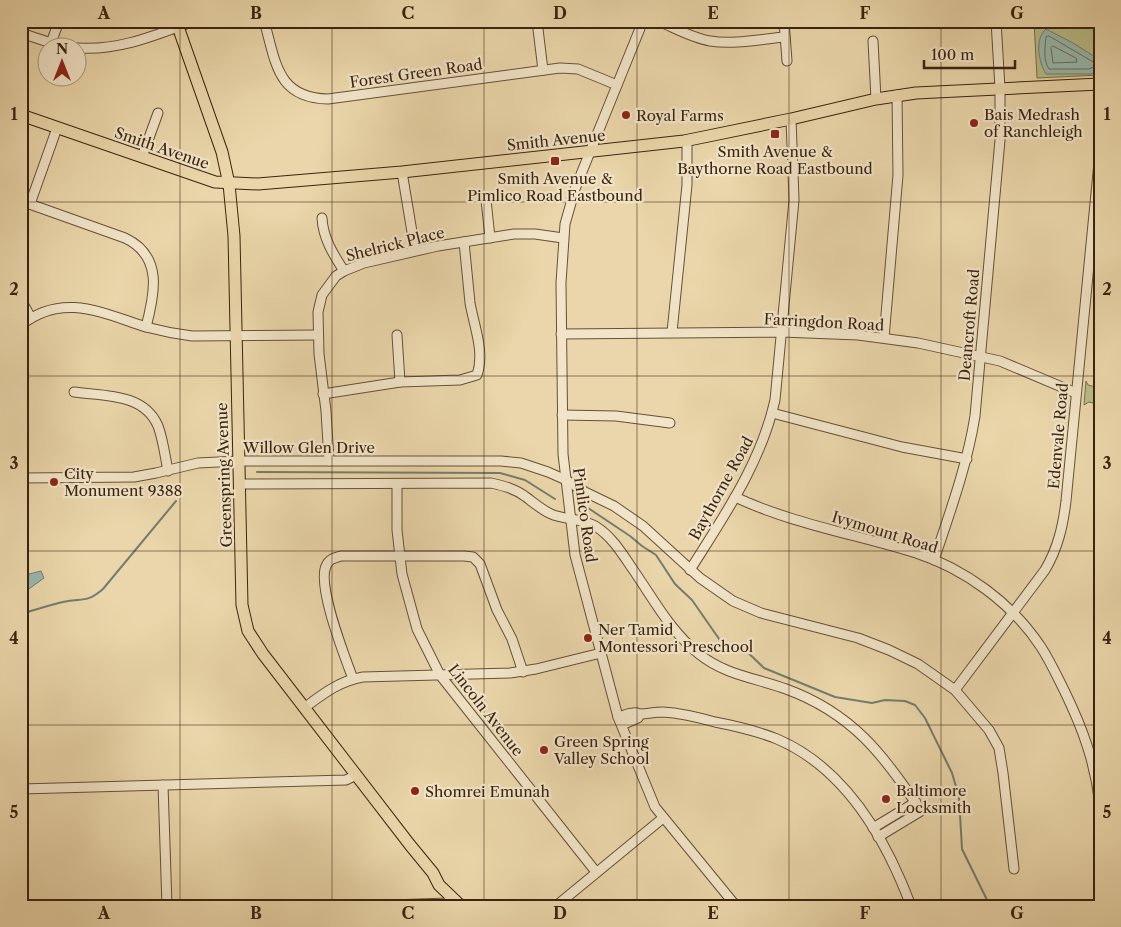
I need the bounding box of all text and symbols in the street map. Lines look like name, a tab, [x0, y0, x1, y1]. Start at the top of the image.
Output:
text: A	[97, 3, 111, 23]
text: B	[250, 3, 262, 23]
text: C	[402, 3, 414, 23]
text: D	[553, 3, 567, 23]
text: E	[707, 3, 719, 23]
text: F	[860, 3, 871, 23]
text: G	[1010, 3, 1024, 23]
north arrow	[38, 38, 88, 88]
scale bar	[924, 38, 1015, 70]
text: N	[56, 40, 68, 58]
text: 100 m	[931, 45, 974, 64]
street label: Forest Green Road	[348, 54, 484, 92]
text: 1	[10, 104, 18, 124]
text: 1	[1103, 104, 1111, 124]
place label: Bais Medrash of Ranchleigh	[984, 105, 1083, 141]
place label: Royal Farms	[636, 106, 724, 125]
marker: Royal Farms	[620, 109, 632, 121]
marker: Bais Medrash of Ranchleigh	[968, 117, 980, 129]
street label: Smith Avenue	[112, 123, 212, 173]
street label: Smith Avenue	[506, 125, 606, 155]
marker: Smith Avenue & Baythorne Road Eastbound	[769, 128, 781, 140]
place label: Smith Avenue & Baythorne Road Eastbound	[677, 142, 873, 178]
marker: Smith Avenue & Pimlico Road Eastbound	[549, 155, 561, 167]
place label: Smith Avenue & Pimlico Road Eastbound	[467, 169, 643, 205]
street label: Shelrick Place	[344, 223, 446, 265]
street label: Deancroft Road	[955, 268, 983, 382]
text: 2	[9, 279, 19, 299]
text: 2	[1102, 279, 1112, 299]
street label: Farringdon Road	[763, 309, 885, 335]
street label: Edenvale Road	[1044, 382, 1072, 490]
street label: Greenspring Avenue	[212, 402, 236, 548]
street label: Baythorne Road	[685, 433, 757, 543]
street label: Willow Glen Drive	[242, 438, 375, 457]
text: 3	[9, 453, 19, 473]
text: 3	[1102, 453, 1112, 473]
place label: City Monument 9388	[64, 464, 183, 500]
street label: Pimlico Road	[569, 466, 601, 564]
marker: City Monument 9388	[48, 476, 60, 488]
street label: Ivymount Road	[830, 507, 940, 557]
place label: Ner Tamid Montessori Preschool	[598, 620, 754, 656]
text: 4	[9, 628, 19, 648]
text: 4	[1102, 628, 1112, 648]
marker: Ner Tamid Montessori Preschool	[582, 632, 594, 644]
street label: Lincoln Avenue	[444, 660, 528, 760]
place label: Green Spring Valley School	[553, 732, 650, 768]
marker: Green Spring Valley School	[538, 744, 550, 756]
place label: Baltimore Locksmith	[896, 781, 972, 817]
place label: Shomrei Emunah	[425, 782, 550, 801]
marker: Shomrei Emunah	[409, 785, 421, 797]
marker: Baltimore Locksmith	[880, 793, 892, 805]
text: 5	[10, 802, 19, 822]
text: 5	[1103, 802, 1112, 822]
text: A	[97, 903, 111, 923]
text: B	[250, 903, 262, 923]
text: C	[402, 903, 414, 923]
text: D	[553, 903, 567, 923]
text: E	[707, 903, 719, 923]
text: F	[860, 903, 871, 923]
text: G	[1010, 903, 1024, 923]

